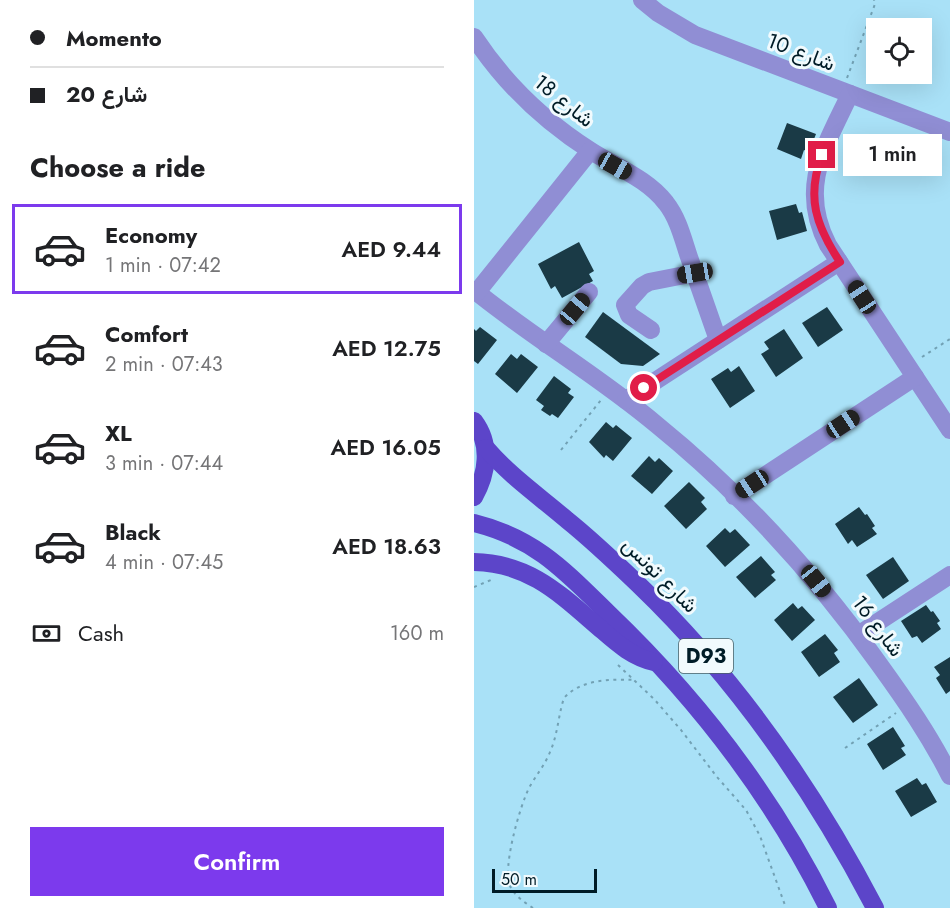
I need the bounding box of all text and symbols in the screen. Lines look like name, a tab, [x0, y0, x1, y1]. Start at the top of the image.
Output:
map controls	[866, 18, 932, 84]
button: locate	[866, 18, 932, 84]
text: Momento	[66, 22, 162, 54]
street label: شارع 10	[763, 25, 839, 79]
street label: شارع 18	[528, 67, 600, 135]
text: شارع 20	[66, 78, 147, 110]
callout: 1 min	[843, 134, 942, 176]
text: 1 min	[868, 140, 917, 169]
route end	[808, 141, 835, 168]
text: Choose a ride	[30, 148, 205, 187]
car	[595, 149, 635, 183]
text: Economy	[105, 219, 197, 251]
icon: car	[33, 222, 87, 276]
text: AED 9.44	[342, 233, 441, 265]
text: 1 min · 07:42	[105, 251, 221, 280]
car	[676, 261, 714, 285]
car	[845, 277, 879, 317]
car	[557, 289, 593, 329]
text: Comfort	[105, 318, 188, 350]
icon: car	[33, 321, 87, 375]
text: AED 12.75	[332, 332, 441, 364]
text: 2 min · 07:43	[105, 350, 223, 379]
route start	[630, 374, 657, 401]
car	[823, 407, 863, 441]
text: XL	[105, 417, 132, 449]
icon: car	[33, 420, 87, 474]
text: AED 16.05	[331, 431, 441, 463]
text: 3 min · 07:44	[105, 449, 223, 478]
car	[732, 467, 772, 501]
text: Black	[105, 516, 161, 548]
icon: car	[33, 519, 87, 573]
text: AED 18.63	[332, 530, 441, 562]
street label: شارع تونس	[615, 530, 705, 620]
text: 4 min · 07:45	[105, 548, 223, 577]
car	[798, 561, 834, 601]
street label: شارع 16	[845, 589, 911, 663]
icon: cash	[30, 617, 63, 650]
text: Cash	[78, 617, 124, 649]
text: 160 m	[390, 619, 444, 648]
road number: D93	[679, 639, 733, 673]
button: Confirm	[30, 827, 444, 896]
scale bar	[492, 866, 597, 894]
text: 50 m	[501, 868, 537, 891]

